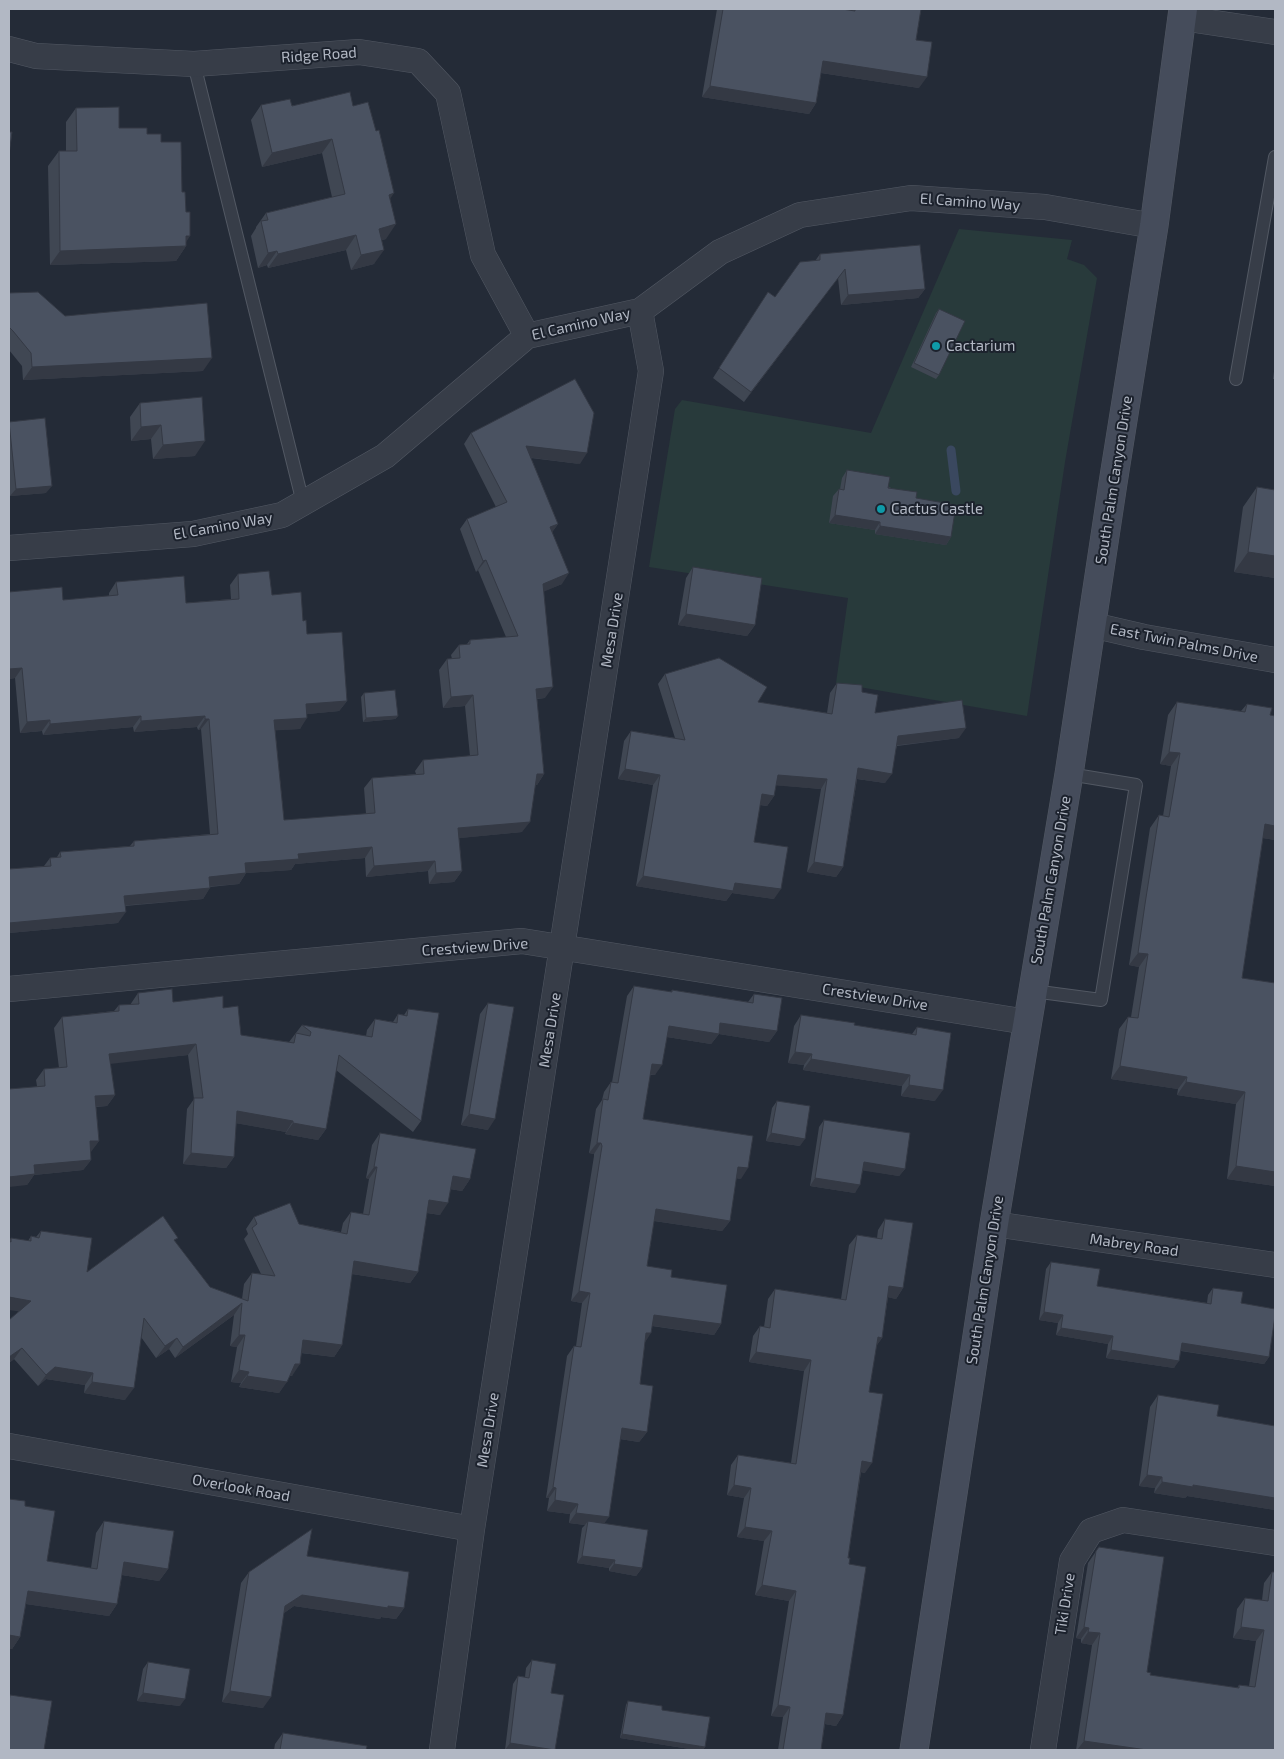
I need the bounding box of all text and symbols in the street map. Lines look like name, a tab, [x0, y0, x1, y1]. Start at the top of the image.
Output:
street label: Ridge Road	[281, 43, 357, 67]
street label: El Camino Way	[919, 190, 1021, 214]
street label: El Camino Way	[530, 304, 632, 344]
place label: Cactarium	[946, 337, 1015, 355]
marker: Cactarium	[930, 340, 942, 352]
street label: South Palm Canyon Drive	[1092, 394, 1136, 566]
place label: Cactus Castle	[891, 500, 983, 518]
marker: Cactus Castle	[875, 503, 887, 515]
street label: El Camino Way	[172, 508, 274, 544]
street label: Mesa Drive	[597, 591, 627, 669]
street label: East Twin Palms Drive	[1109, 620, 1259, 666]
street label: South Palm Canyon Drive	[1027, 794, 1075, 966]
street label: Crestview Drive	[421, 934, 529, 960]
street label: Crestview Drive	[821, 980, 929, 1014]
street label: Mesa Drive	[535, 991, 565, 1069]
street label: South Palm Canyon Drive	[963, 1194, 1007, 1366]
street label: Mabrey Road	[1088, 1230, 1180, 1260]
street label: Mesa Drive	[473, 1391, 503, 1469]
street label: Overlook Road	[191, 1471, 291, 1505]
street label: Tiki Drive	[1051, 1572, 1079, 1636]

